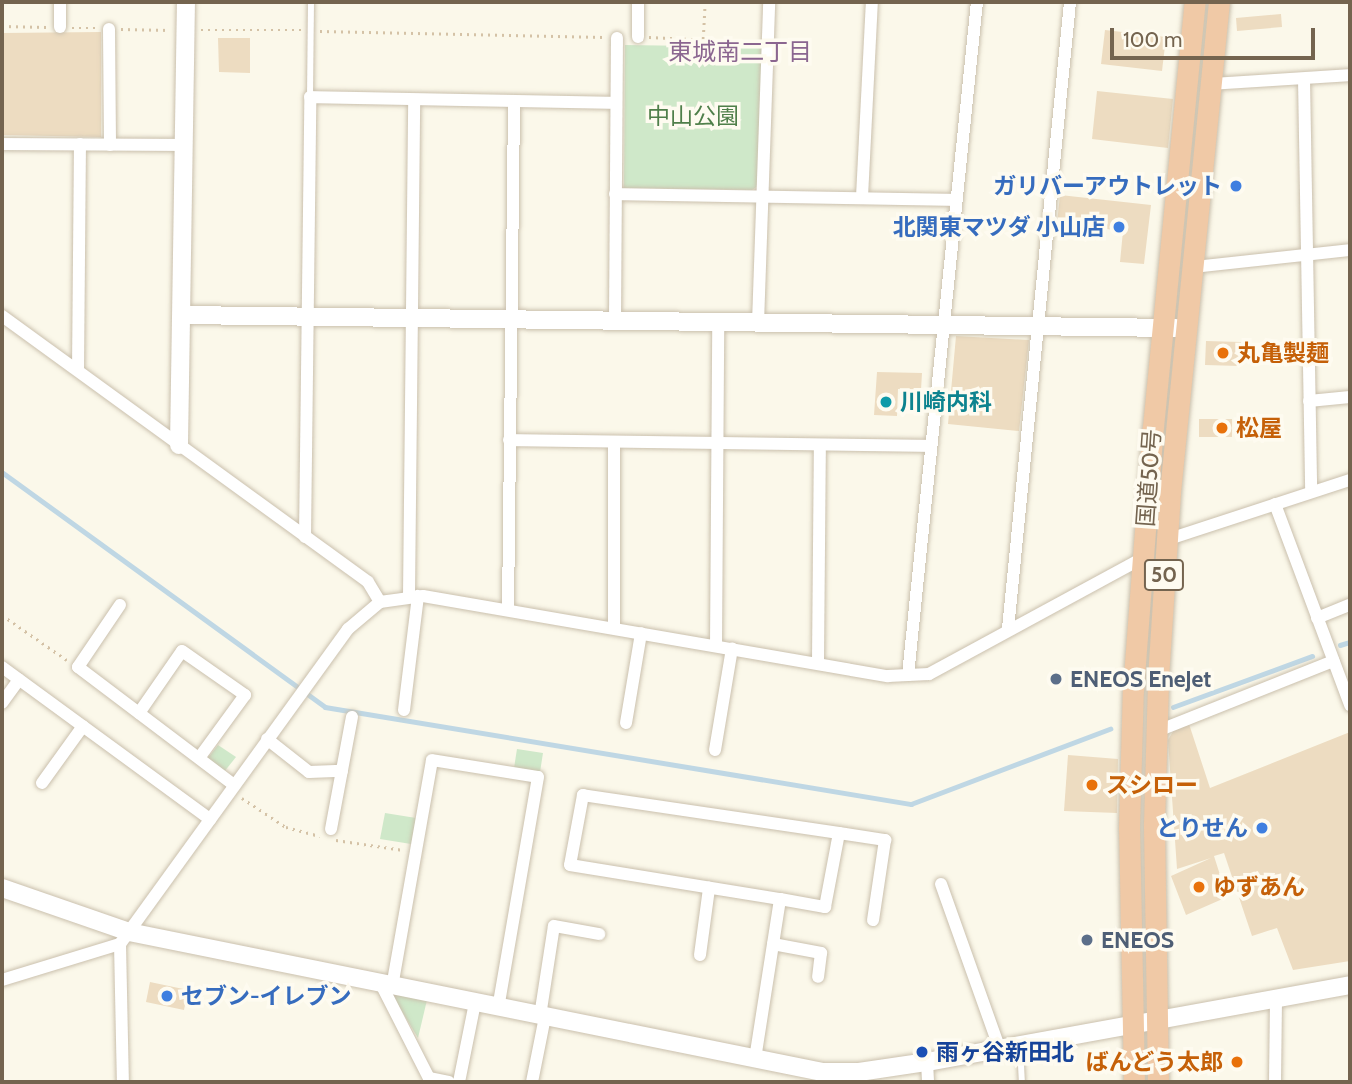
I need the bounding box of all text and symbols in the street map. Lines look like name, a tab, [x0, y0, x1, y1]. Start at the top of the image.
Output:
scale bar	[1114, 14, 1319, 58]
text: 100 m	[1123, 27, 1182, 52]
district label: 東城南二丁目	[668, 38, 812, 66]
park label: 中山公園	[647, 102, 739, 130]
place label: ガリバーアウトレット	[992, 172, 1222, 200]
marker: ガリバーアウトレット	[1228, 178, 1244, 194]
place label: 北関東マツダ 小山店	[893, 213, 1105, 241]
marker: 北関東マツダ 小山店	[1111, 219, 1127, 235]
place label: 丸亀製麺	[1237, 339, 1329, 367]
marker: 丸亀製麺	[1215, 345, 1231, 361]
place label: 川崎内科	[900, 388, 992, 416]
marker: 川崎内科	[878, 394, 894, 410]
place label: 松屋	[1236, 414, 1282, 442]
marker: 松屋	[1214, 420, 1230, 436]
street label: 国道50号	[1132, 428, 1166, 528]
road number: 50	[1143, 558, 1185, 592]
place label: ENEOS EneJet	[1070, 665, 1211, 693]
marker: ENEOS EneJet	[1048, 671, 1064, 687]
place label: スシロー	[1106, 771, 1198, 799]
marker: スシロー	[1084, 777, 1100, 793]
place label: とりせん	[1156, 814, 1248, 842]
marker: とりせん	[1254, 820, 1270, 836]
place label: ゆずあん	[1213, 873, 1305, 901]
marker: ゆずあん	[1191, 879, 1207, 895]
place label: ENEOS	[1101, 926, 1174, 954]
marker: ENEOS	[1079, 932, 1095, 948]
place label: セブン-イレブン	[181, 982, 352, 1010]
marker: セブン-イレブン	[159, 988, 175, 1004]
place label: 雨ヶ谷新田北	[936, 1038, 1074, 1066]
marker: 雨ヶ谷新田北	[914, 1044, 930, 1060]
place label: ばんどう太郎	[1085, 1048, 1223, 1076]
marker: ばんどう太郎	[1229, 1054, 1245, 1070]

